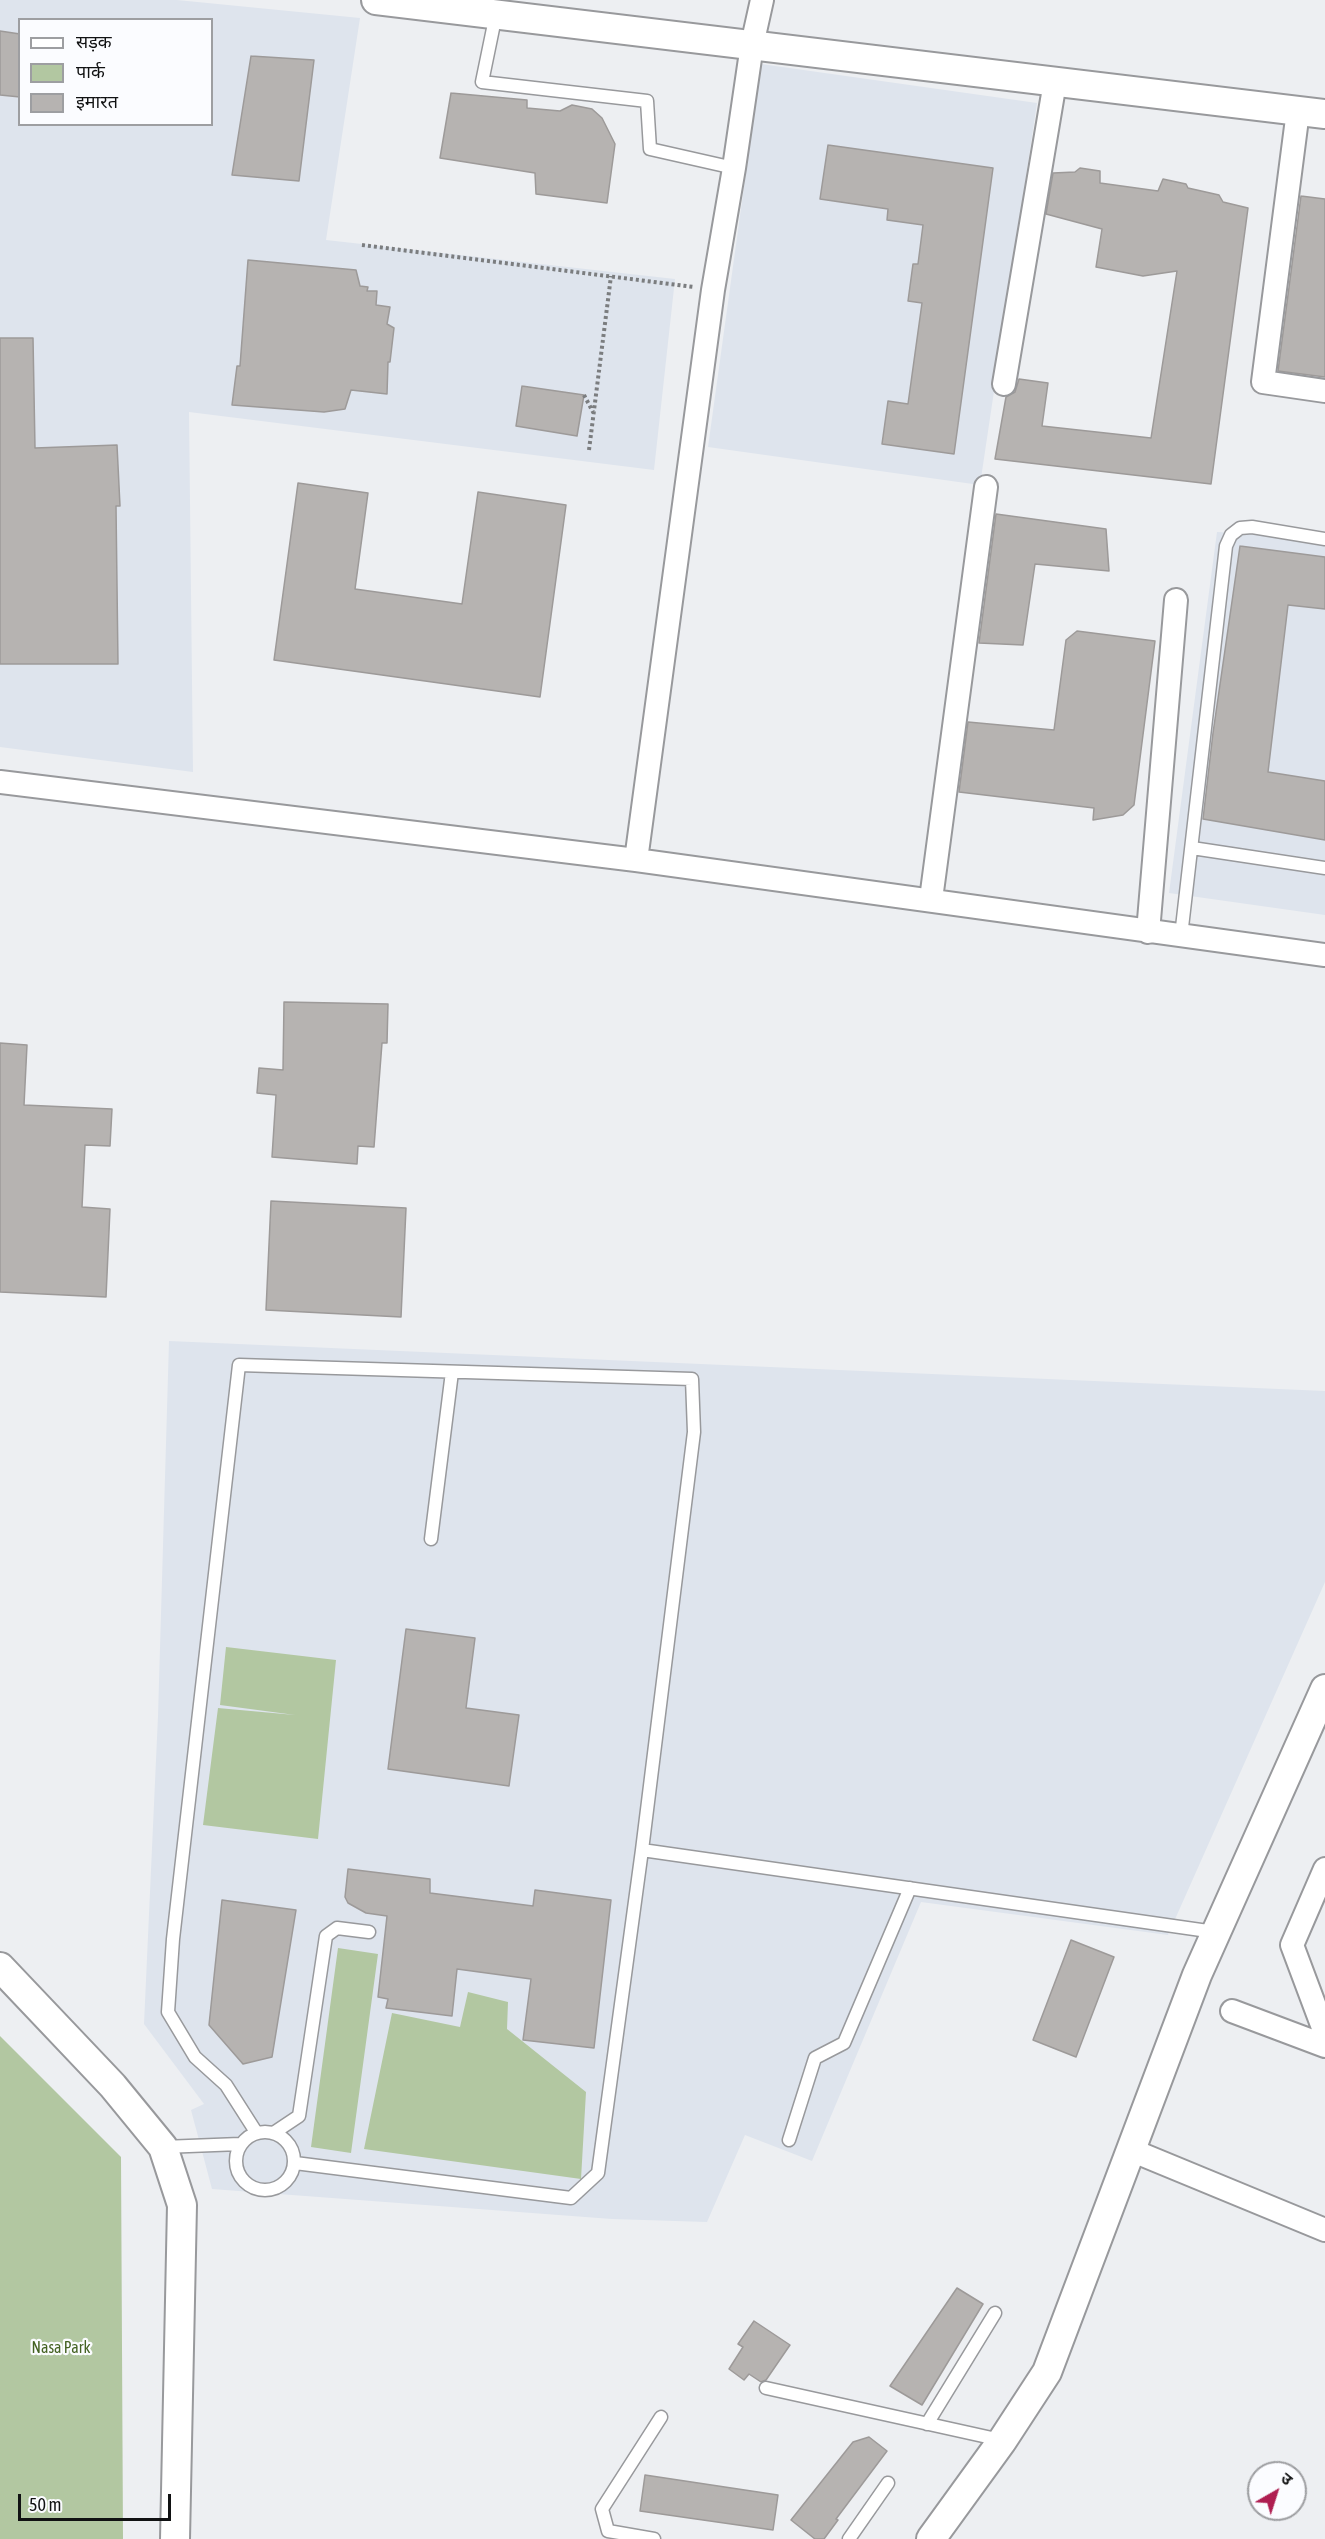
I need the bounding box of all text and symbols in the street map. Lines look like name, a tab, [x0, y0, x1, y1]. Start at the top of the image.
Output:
legend	[18, 18, 213, 126]
text: सड़क	[76, 31, 112, 52]
text: पार्क	[76, 61, 105, 82]
text: इमारत	[76, 91, 118, 112]
park label: Nasa Park	[32, 2338, 90, 2358]
north arrow	[1247, 2461, 1307, 2521]
text: उ	[1278, 2469, 1296, 2489]
scale bar	[21, 2482, 174, 2520]
text: 50 m	[29, 2494, 61, 2515]

